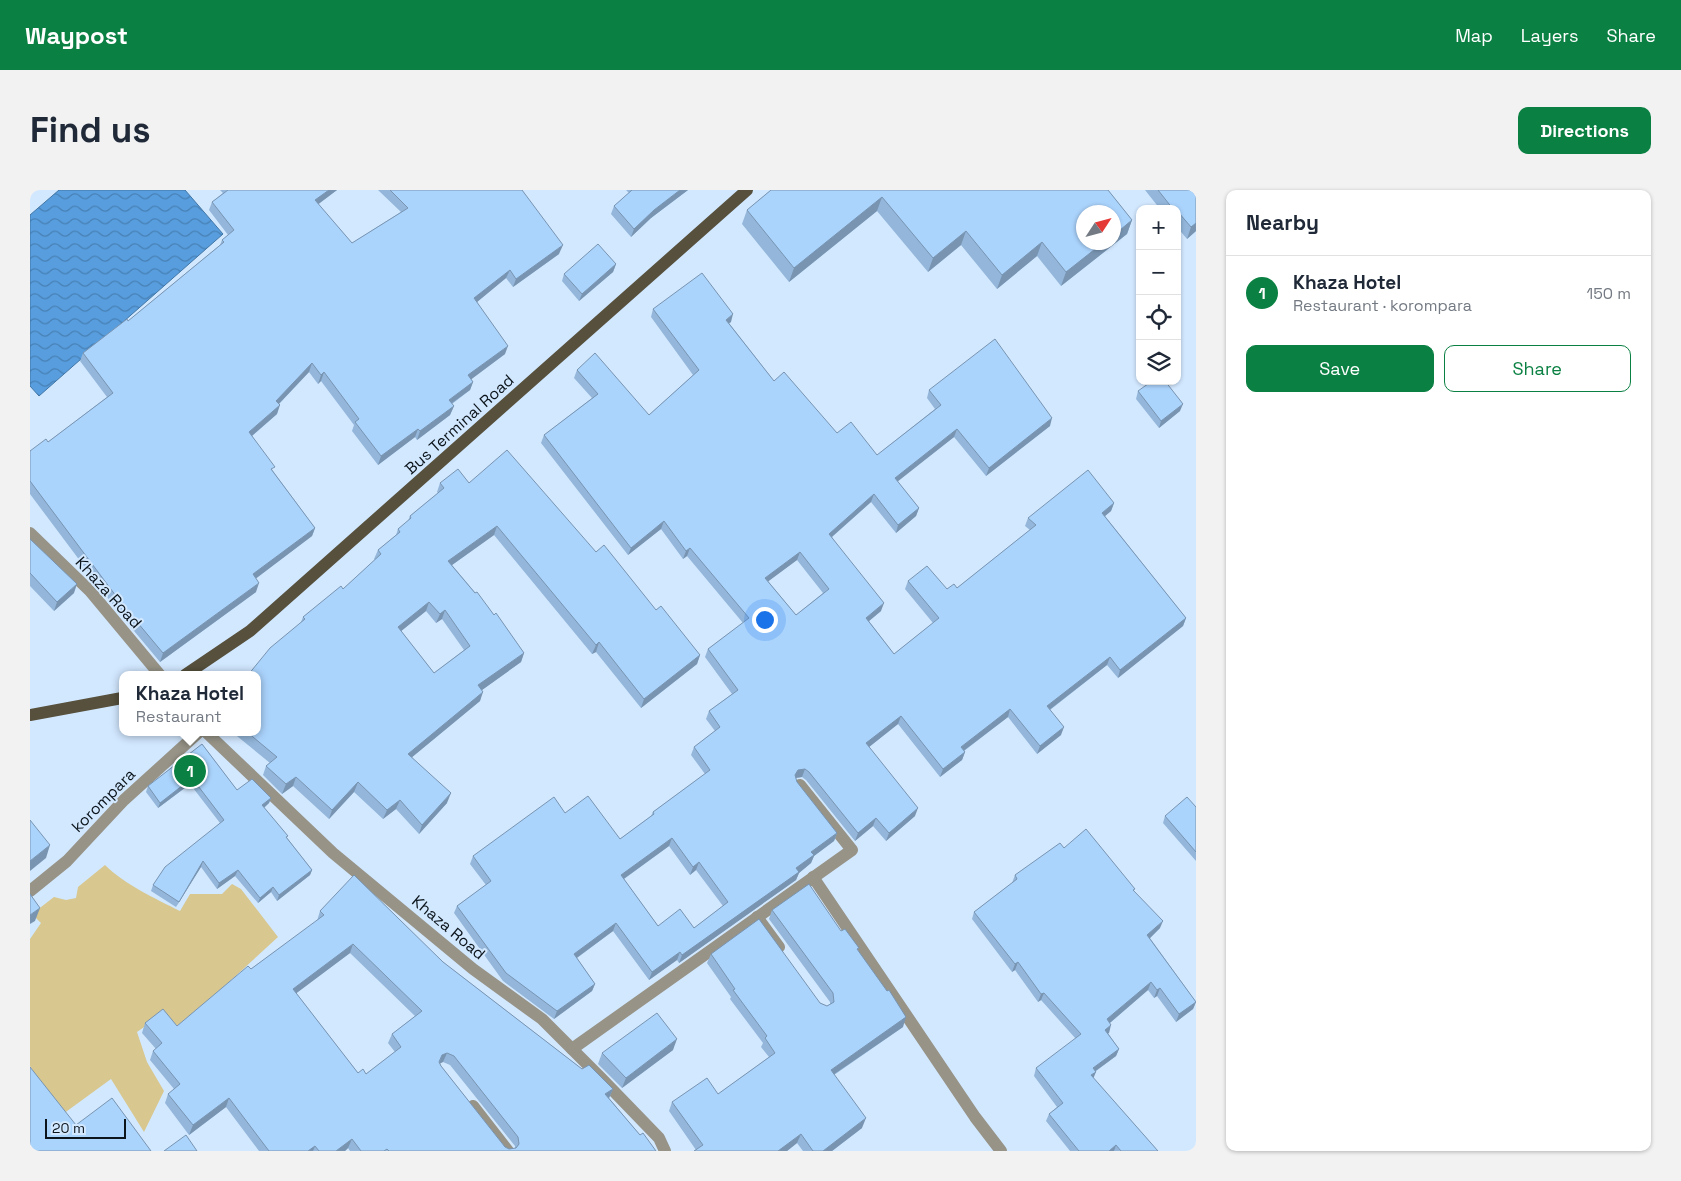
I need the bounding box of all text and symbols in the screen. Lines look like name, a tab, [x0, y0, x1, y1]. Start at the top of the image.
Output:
text: Waypost	[25, 20, 128, 51]
text: Map	[1455, 24, 1493, 47]
text: Layers	[1521, 24, 1578, 47]
text: Share	[1606, 24, 1656, 47]
button: Directions	[1518, 107, 1651, 154]
text: Find us	[30, 108, 151, 152]
north arrow	[1076, 205, 1121, 250]
map controls	[1136, 205, 1181, 385]
button: +	[1136, 205, 1181, 250]
text: Nearby	[1246, 209, 1319, 236]
button: −	[1136, 250, 1181, 295]
text: Khaza Hotel	[1293, 270, 1401, 295]
text: 1	[1258, 283, 1266, 304]
text: 150 m	[1587, 283, 1631, 304]
button: locate	[1136, 295, 1181, 340]
text: Restaurant · korompara	[1293, 295, 1472, 316]
button: layers	[1136, 340, 1181, 385]
button: Save	[1246, 345, 1434, 392]
button: Share	[1444, 345, 1631, 392]
street label: Bus Terminal Road	[400, 370, 518, 479]
street label: Khaza Road	[71, 552, 146, 633]
your location	[752, 607, 778, 633]
popup	[119, 671, 261, 736]
text: Khaza Hotel	[136, 681, 244, 706]
text: Restaurant	[136, 706, 222, 727]
pin: 1	[174, 752, 206, 790]
street label: korompara	[67, 764, 140, 837]
street label: Khaza Road	[408, 891, 490, 964]
scale bar	[45, 1116, 126, 1139]
text: 20 m	[52, 1119, 85, 1137]

